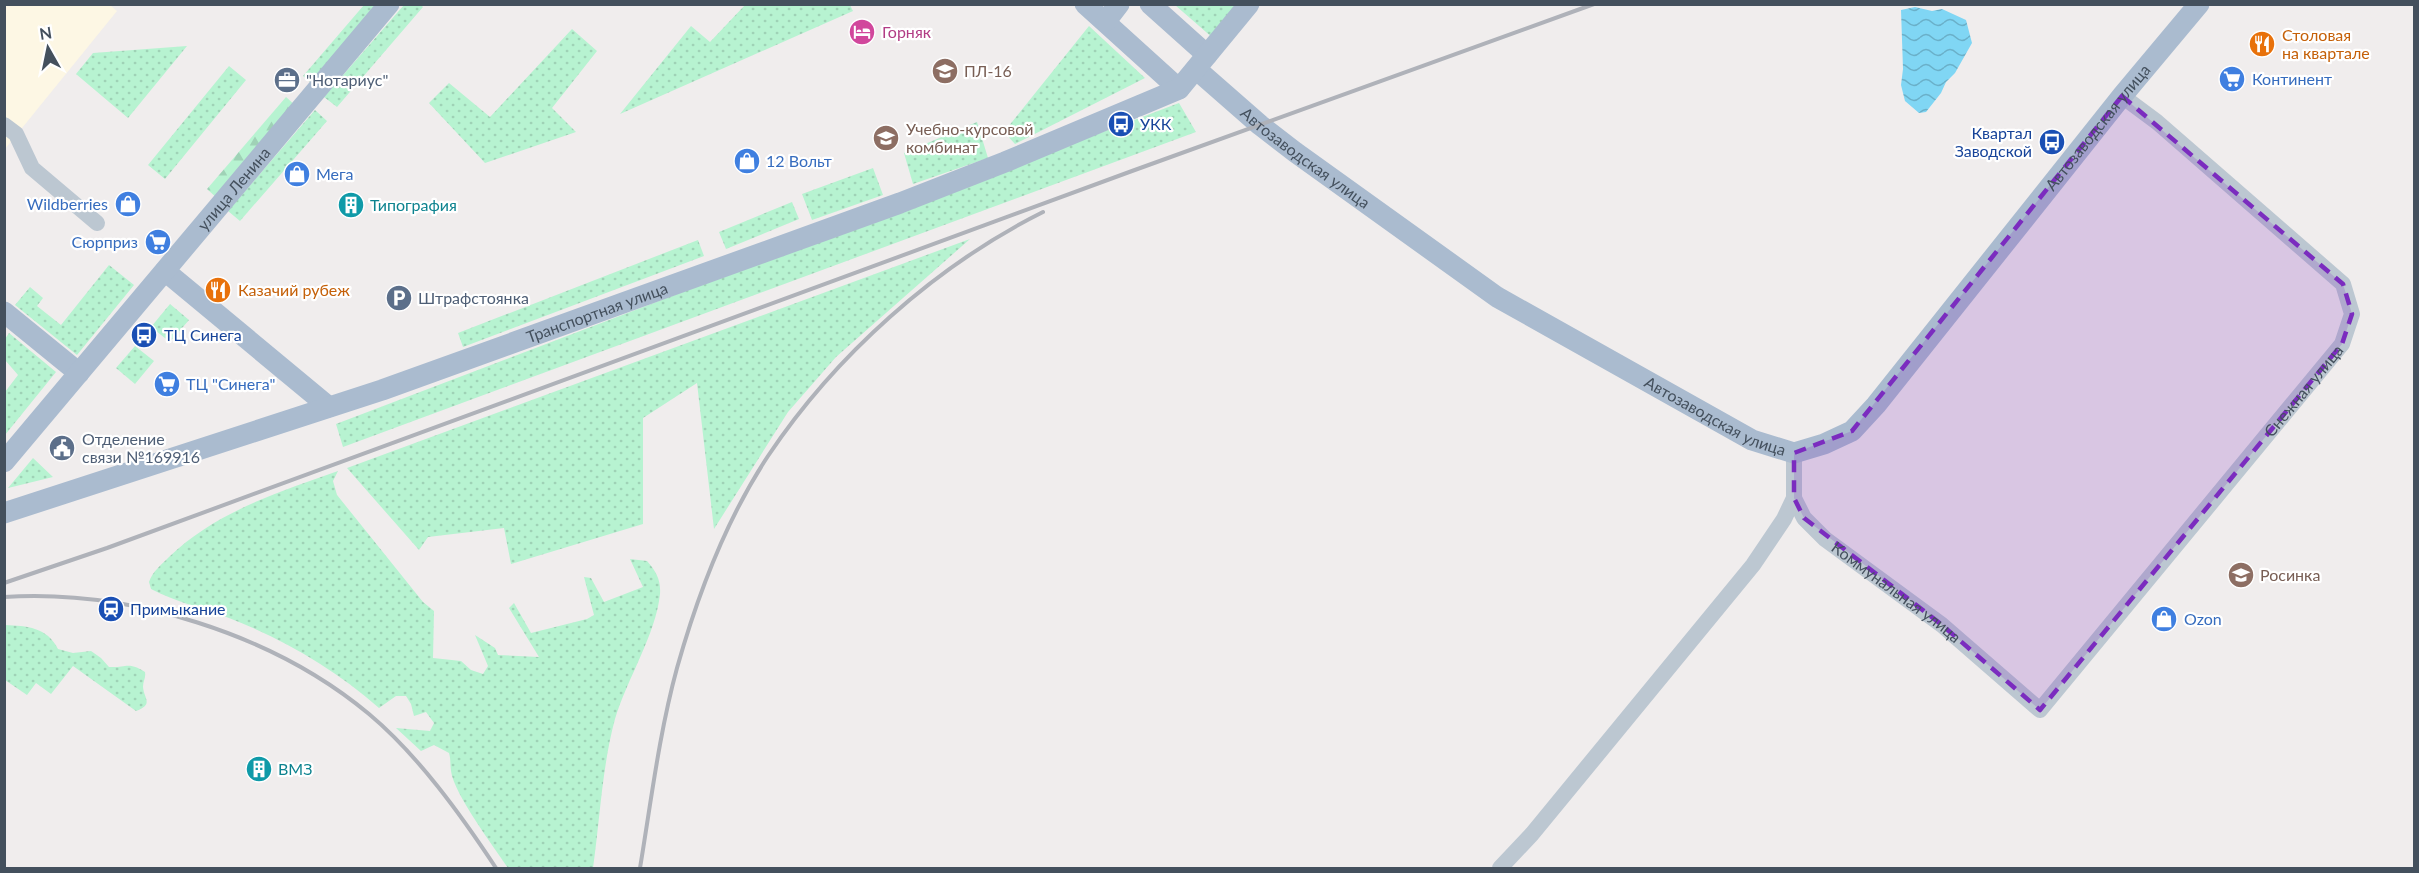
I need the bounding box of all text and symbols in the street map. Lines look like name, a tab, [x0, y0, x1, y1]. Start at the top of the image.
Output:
hotel icon: Горняк	[847, 17, 877, 47]
north arrow	[18, 18, 78, 78]
text: N	[38, 22, 53, 43]
place label: Горняк	[882, 22, 932, 41]
place label: Столовая на квартале	[2282, 25, 2370, 62]
restaurant icon: Столовая на квартале	[2247, 29, 2277, 59]
school or university icon: ПЛ-16	[930, 56, 960, 86]
street label: Автозаводская улица	[2041, 60, 2154, 194]
place label: ПЛ-16	[964, 61, 1012, 80]
supermarket icon: Континент	[2217, 64, 2247, 94]
office icon: "Нотариус"	[272, 65, 302, 95]
place label: Континент	[2252, 69, 2332, 88]
place label: "Нотариус"	[306, 70, 388, 89]
street label: Автозаводская улица	[1237, 103, 1374, 212]
bus stop icon: УКК	[1106, 109, 1136, 139]
place label: УКК	[1140, 114, 1172, 133]
place label: Учебно-курсовой комбинат	[906, 119, 1034, 156]
school or university icon: Учебно-курсовой комбинат	[871, 123, 901, 153]
place label: Квартал Заводской	[1955, 123, 2032, 160]
bus stop icon: Квартал Заводской	[2037, 127, 2067, 157]
street label: улица Ленина	[193, 143, 274, 234]
shop icon: 12 Вольт	[732, 146, 762, 176]
place label: 12 Вольт	[766, 151, 832, 170]
shop icon: Мега	[282, 159, 312, 189]
place label: Мега	[316, 164, 354, 183]
shop icon: Wildberries	[113, 189, 143, 219]
building icon: Типография	[336, 190, 366, 220]
place label: Wildberries	[27, 194, 108, 213]
place label: Типография	[370, 195, 457, 214]
supermarket icon: Сюрприз	[143, 227, 173, 257]
place label: Сюрприз	[72, 232, 138, 251]
restaurant icon: Казачий рубеж	[203, 275, 233, 305]
street label: Транспортная улица	[523, 278, 670, 346]
place label: Казачий рубеж	[238, 280, 350, 299]
parking icon: Штрафстоянка	[384, 283, 414, 313]
place label: Штрафстоянка	[418, 288, 529, 307]
bus stop icon: ТЦ Синега	[129, 320, 159, 350]
place label: ТЦ Синега	[164, 325, 242, 344]
street label: Снежная улица	[2260, 341, 2347, 440]
supermarket icon: ТЦ "Синега"	[152, 369, 182, 399]
street label: Автозаводская улица	[1642, 372, 1788, 459]
place label: ТЦ "Синега"	[186, 374, 275, 393]
place label: Отделение связи №169916	[82, 429, 200, 466]
public building icon: Отделение связи №169916	[47, 433, 77, 463]
street label: Коммунальная улица	[1828, 537, 1965, 646]
school or university icon: Росинка	[2226, 560, 2256, 590]
place label: Росинка	[2260, 565, 2320, 584]
station icon: Примыкание	[96, 594, 126, 624]
place label: Примыкание	[130, 599, 226, 618]
shop icon: Ozon	[2149, 604, 2179, 634]
place label: Ozon	[2184, 609, 2222, 628]
building icon: ВМЗ	[244, 754, 274, 784]
place label: ВМЗ	[278, 759, 312, 778]

